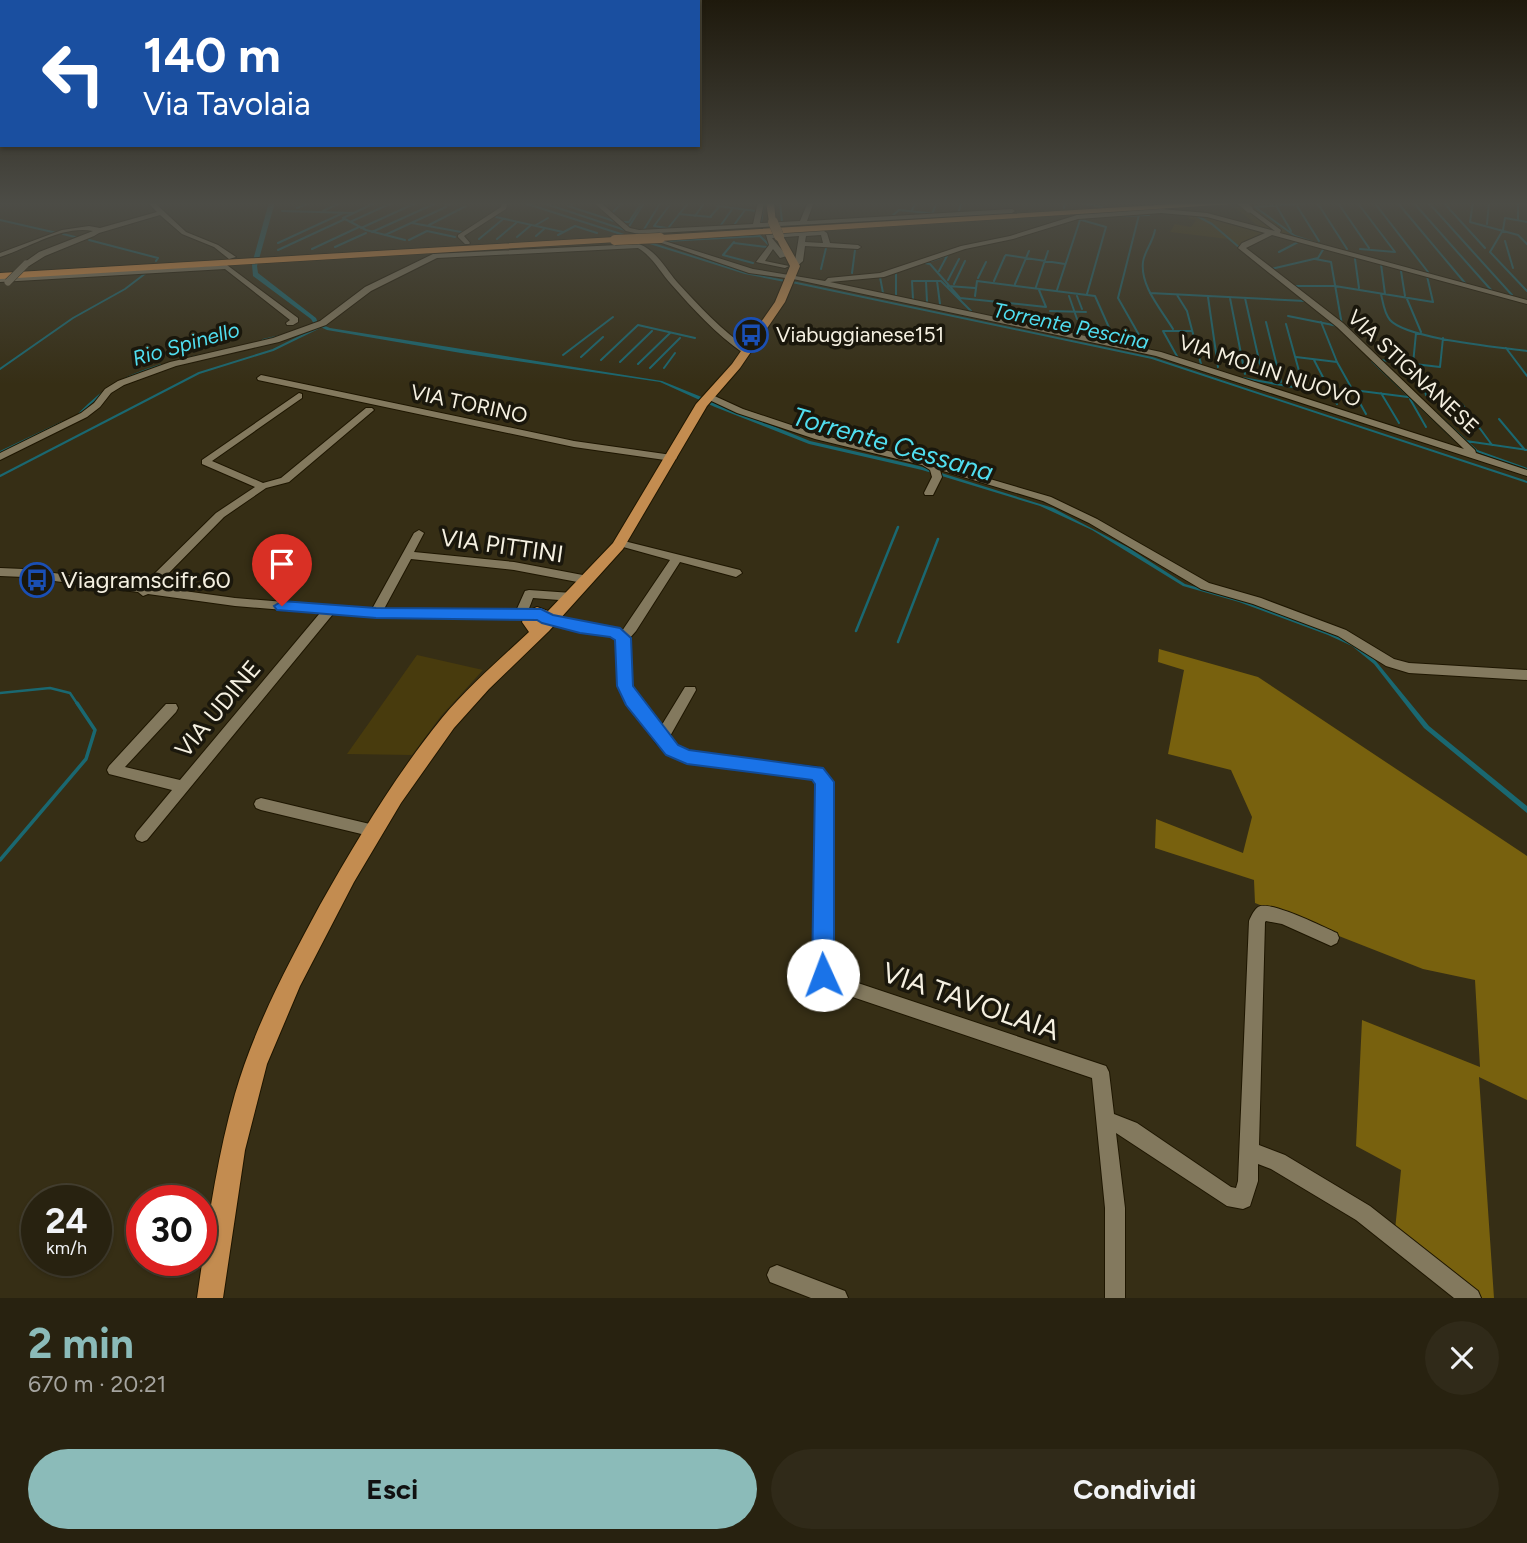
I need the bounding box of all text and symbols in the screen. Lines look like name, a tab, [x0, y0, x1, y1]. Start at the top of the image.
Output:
text: 140 m	[143, 25, 281, 84]
icon: left	[28, 28, 119, 119]
text: Via Tavolaia	[143, 85, 311, 123]
water label: Torrente Pescina	[991, 297, 1151, 354]
street label: VIA STIGNANESE	[1343, 304, 1484, 439]
water label: Rio Spinello	[129, 316, 242, 371]
bus stop icon: Viabuggianese151	[732, 316, 770, 354]
place label: Viabuggianese151	[776, 322, 944, 347]
street label: VIA MOLIN NUOVO	[1176, 329, 1364, 412]
street label: VIA TORINO	[408, 379, 530, 428]
water label: Torrente Cessana	[789, 400, 997, 488]
street label: VIA PITTINI	[439, 523, 565, 568]
pin	[252, 534, 312, 606]
icon: arrive	[263, 545, 301, 583]
bus stop icon: Viagramscifr.60	[18, 561, 56, 599]
place label: Viagramscifr.60	[61, 565, 231, 594]
street label: VIA UDINE	[169, 654, 267, 763]
position arrow	[786, 938, 860, 1012]
street label: VIA TAVOLAIA	[878, 955, 1064, 1047]
speed limit sign: 30	[126, 1185, 217, 1276]
text: 24	[45, 1200, 88, 1242]
text: km/h	[46, 1237, 87, 1259]
text: 2 min	[28, 1318, 134, 1369]
button: close	[1425, 1321, 1499, 1395]
text: 670 m · 20:21	[28, 1370, 166, 1398]
button: Esci	[28, 1449, 757, 1529]
button: Condividi	[771, 1449, 1499, 1529]

